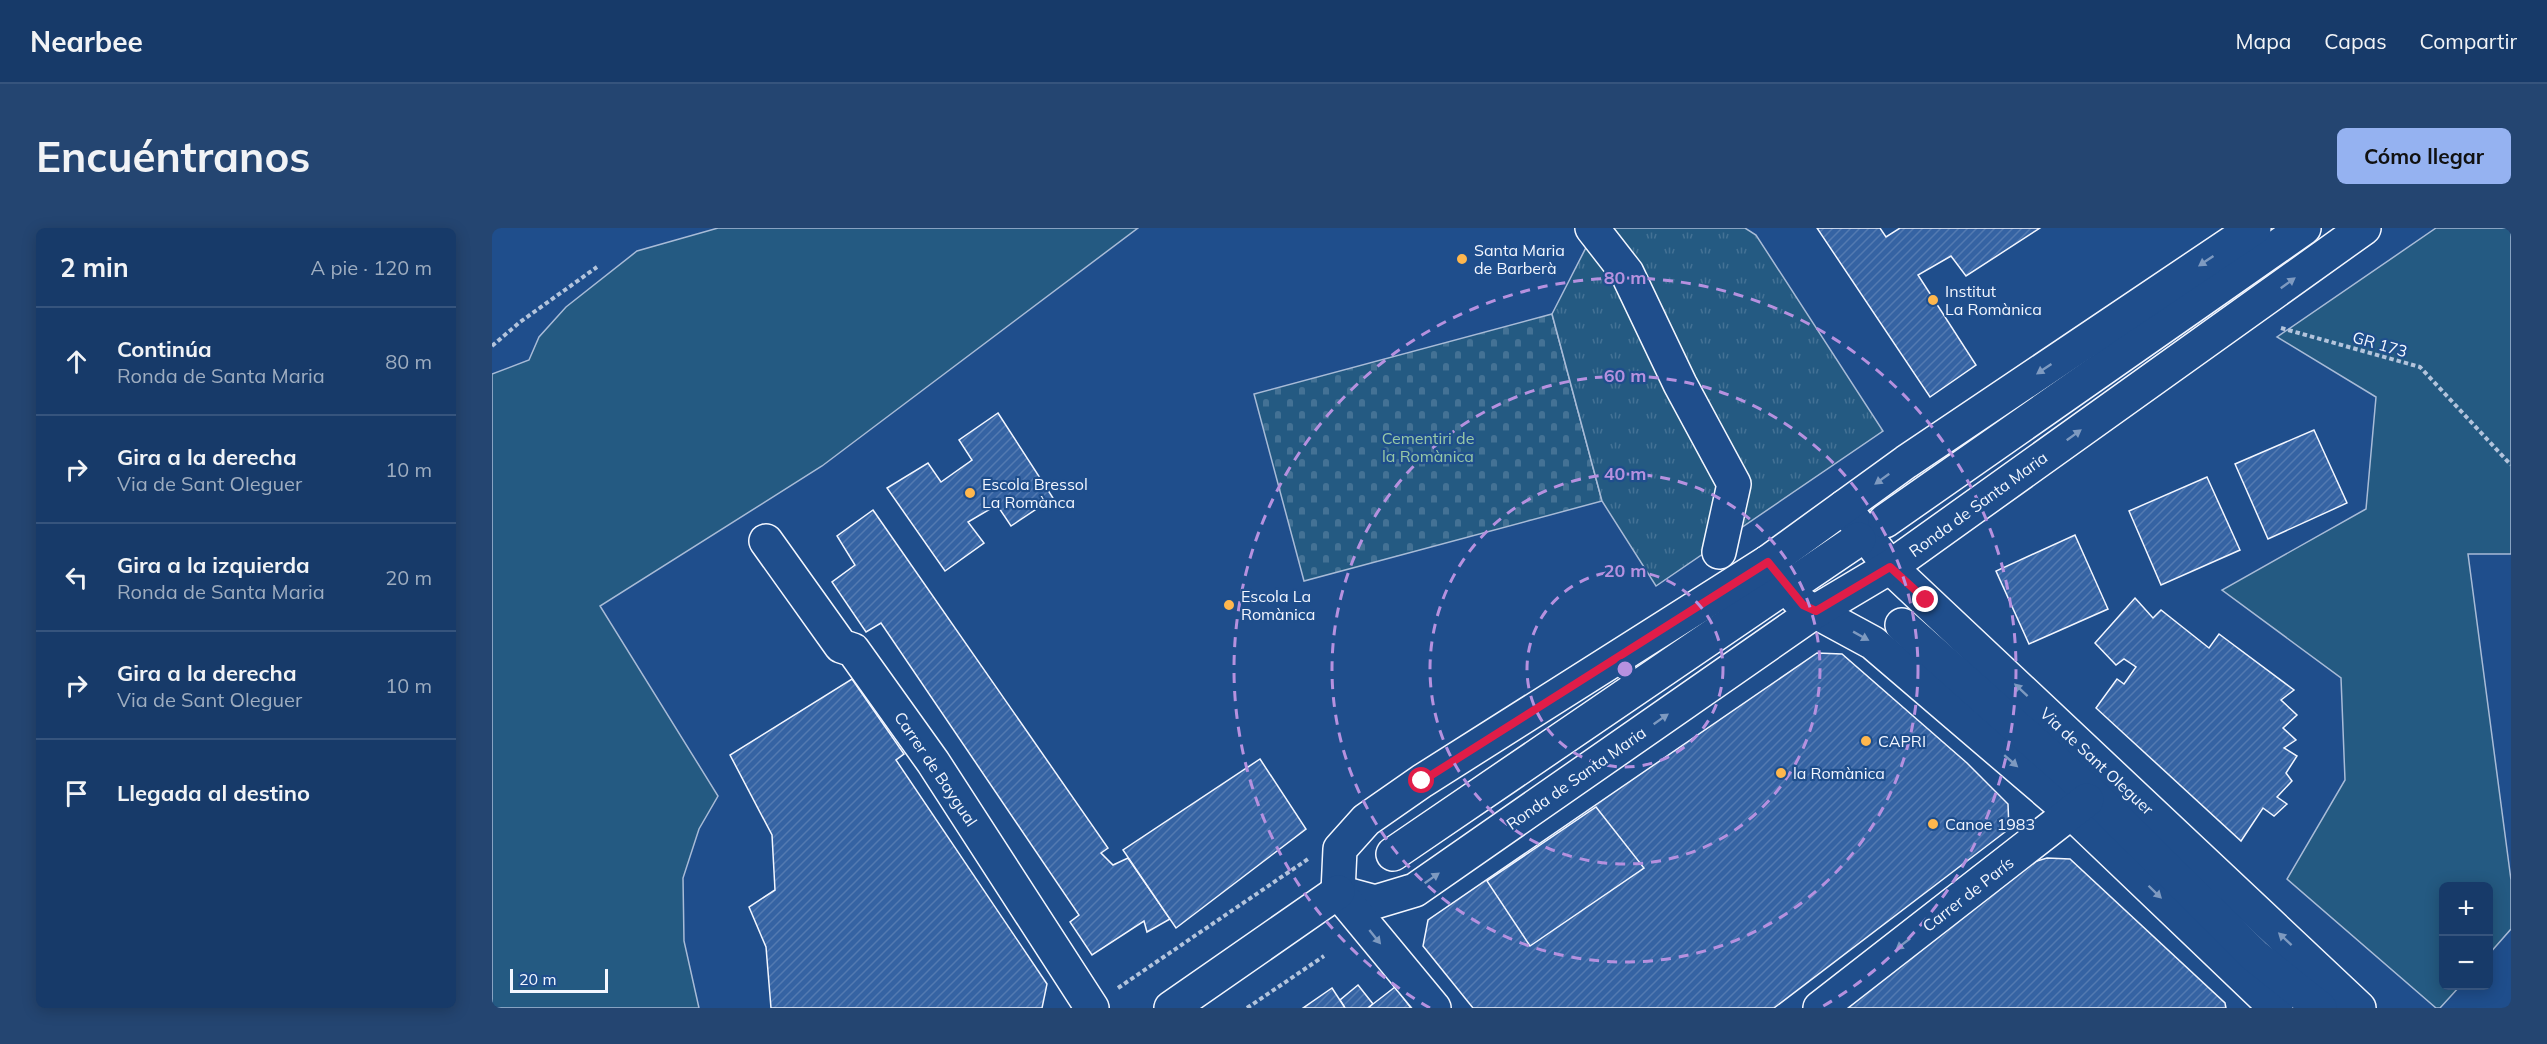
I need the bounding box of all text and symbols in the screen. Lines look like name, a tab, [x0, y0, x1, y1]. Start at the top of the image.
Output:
text: Nearbee	[30, 24, 143, 59]
text: Mapa	[2236, 28, 2291, 54]
text: Capas	[2324, 28, 2387, 54]
text: Compartir	[2420, 28, 2517, 54]
button: Cómo llegar	[2337, 128, 2511, 184]
text: Encuéntranos	[36, 130, 310, 183]
place label: Santa Maria de Barberà	[1474, 240, 1565, 278]
text: 2 min	[60, 251, 129, 284]
marker: Santa Maria de Barberà	[1455, 252, 1469, 266]
text: A pie · 120 m	[311, 255, 432, 280]
one-way arrow	[2197, 255, 2214, 266]
text: 80 m	[1604, 266, 1646, 289]
one-way arrow	[2279, 277, 2295, 289]
place label: Institut La Romànica	[1945, 281, 2042, 319]
marker: Institut La Romànica	[1926, 293, 1940, 307]
street label: GR 173	[2350, 327, 2410, 361]
text: Continúa	[117, 335, 212, 363]
icon: ahead	[60, 345, 93, 378]
text: 80 m	[385, 349, 432, 374]
text: Ronda de Santa Maria	[117, 363, 325, 388]
text: 60 m	[1604, 364, 1646, 387]
one-way arrow	[2035, 364, 2052, 375]
park label: Cementiri de la Romànica	[1382, 428, 1474, 466]
one-way arrow	[2066, 429, 2082, 441]
text: Gira a la derecha	[117, 443, 297, 471]
street label: Ronda de Santa Maria	[1905, 447, 2051, 561]
icon: right	[60, 453, 93, 486]
text: 10 m	[385, 457, 432, 482]
text: 40 m	[1604, 462, 1646, 485]
text: Via de Sant Oleguer	[117, 471, 302, 496]
one-way arrow	[1875, 473, 1891, 485]
place label: Escola Bressol La Romànca	[982, 474, 1088, 512]
marker: Escola Bressol La Romànca	[963, 486, 977, 500]
text: Gira a la izquierda	[117, 551, 310, 579]
text: 20 m	[1604, 559, 1646, 582]
icon: left	[60, 561, 93, 594]
text: 20 m	[385, 565, 432, 590]
text: Ronda de Santa Maria	[117, 579, 325, 604]
place label: Escola La Romànica	[1241, 586, 1315, 624]
route end	[1912, 586, 1938, 612]
marker: Escola La Romànica	[1222, 598, 1236, 612]
one-way arrow	[1853, 631, 1869, 642]
text: Gira a la derecha	[117, 659, 297, 687]
centre of rings	[1615, 659, 1635, 679]
icon: right	[60, 669, 93, 702]
text: 10 m	[385, 673, 432, 698]
one-way arrow	[2014, 683, 2029, 697]
text: Via de Sant Oleguer	[117, 687, 302, 712]
street label: Via de Sant Oleguer	[2036, 703, 2158, 819]
street label: Carrer de Baygual	[890, 708, 982, 830]
one-way arrow	[1652, 713, 1668, 725]
street label: Ronda de Santa Maria	[1502, 722, 1650, 834]
place label: CAPRI	[1878, 731, 1926, 751]
marker: CAPRI	[1859, 734, 1873, 748]
one-way arrow	[2003, 754, 2018, 767]
place label: la Romànica	[1793, 763, 1885, 783]
marker: la Romànica	[1774, 766, 1788, 780]
route start	[1408, 767, 1434, 793]
icon: arrive	[60, 777, 93, 810]
text: Llegada al destino	[117, 779, 310, 807]
place label: Canoe 1983	[1945, 814, 2035, 834]
marker: Canoe 1983	[1926, 817, 1940, 831]
street label: Carrer de París	[1918, 852, 2018, 936]
one-way arrow	[1423, 872, 1439, 884]
map controls	[2439, 882, 2493, 990]
button: +	[2439, 882, 2493, 936]
one-way arrow	[2147, 885, 2161, 899]
one-way arrow	[1369, 929, 1382, 945]
one-way arrow	[2279, 933, 2293, 947]
button: −	[2439, 936, 2493, 990]
one-way arrow	[1896, 938, 1912, 950]
scale bar	[510, 966, 608, 994]
text: 20 m	[519, 969, 556, 989]

